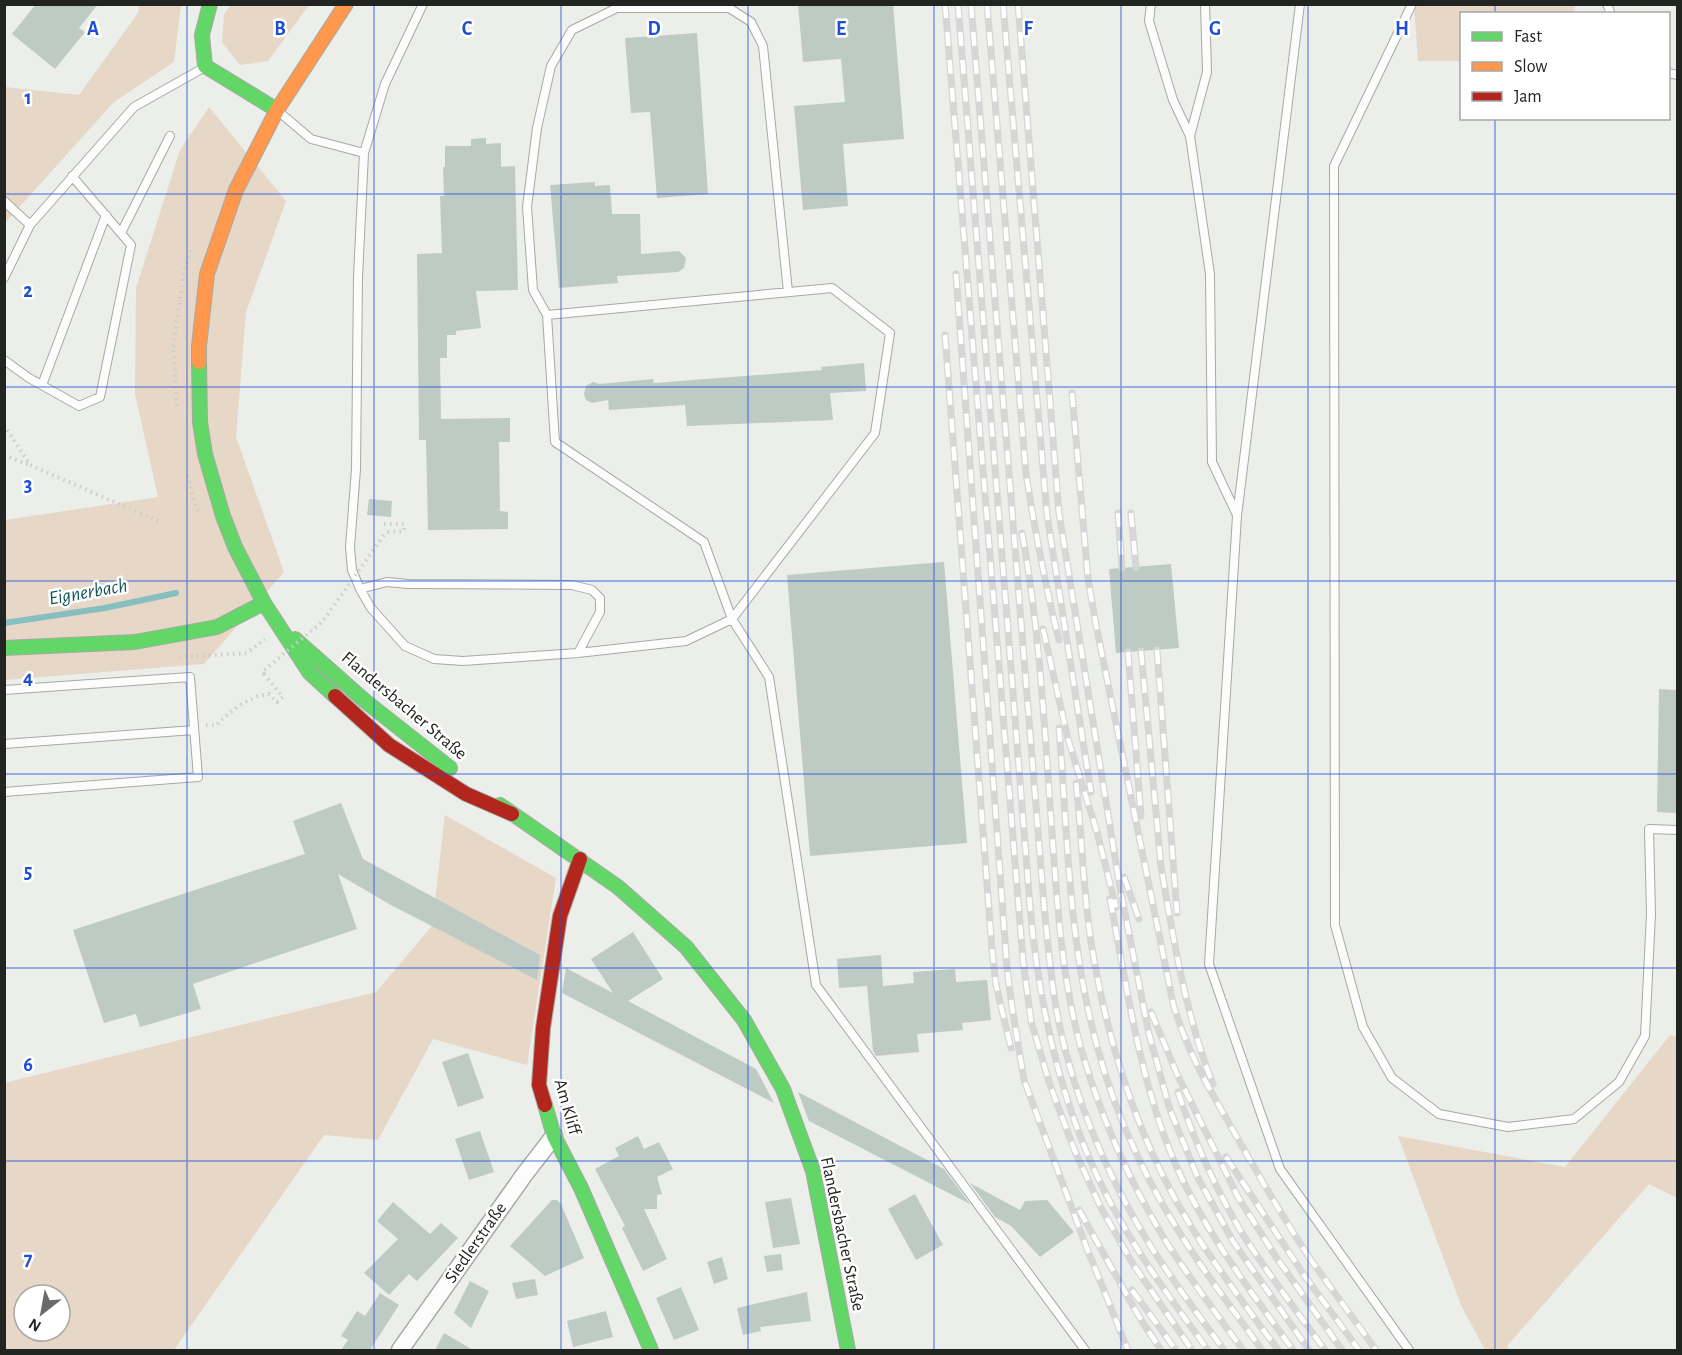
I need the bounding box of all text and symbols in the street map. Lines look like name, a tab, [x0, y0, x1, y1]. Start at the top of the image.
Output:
legend	[1460, 12, 1670, 120]
text: A	[87, 19, 99, 39]
text: B	[274, 19, 286, 39]
text: C	[462, 19, 473, 39]
text: D	[647, 19, 661, 39]
text: E	[836, 19, 846, 39]
text: F	[1023, 19, 1033, 39]
text: G	[1209, 19, 1221, 39]
text: H	[1395, 19, 1409, 39]
text: Fast	[1514, 28, 1542, 46]
text: Slow	[1514, 58, 1547, 76]
text: 1	[24, 88, 32, 108]
text: Jam	[1514, 88, 1542, 106]
text: 2	[23, 281, 33, 301]
text: 3	[24, 475, 32, 495]
water label: Eignerbach	[47, 575, 129, 609]
street label: Flandersbacher Straße	[338, 649, 470, 763]
text: 4	[23, 668, 33, 688]
text: 5	[24, 862, 32, 882]
text: 6	[23, 1055, 33, 1075]
street label: Am Kliff	[550, 1077, 584, 1138]
street label: Flandersbacher Straße	[817, 1155, 867, 1313]
street label: Siedlerstraße	[442, 1199, 510, 1287]
text: 7	[24, 1249, 33, 1269]
north arrow	[12, 1283, 72, 1343]
text: N	[26, 1315, 44, 1335]

